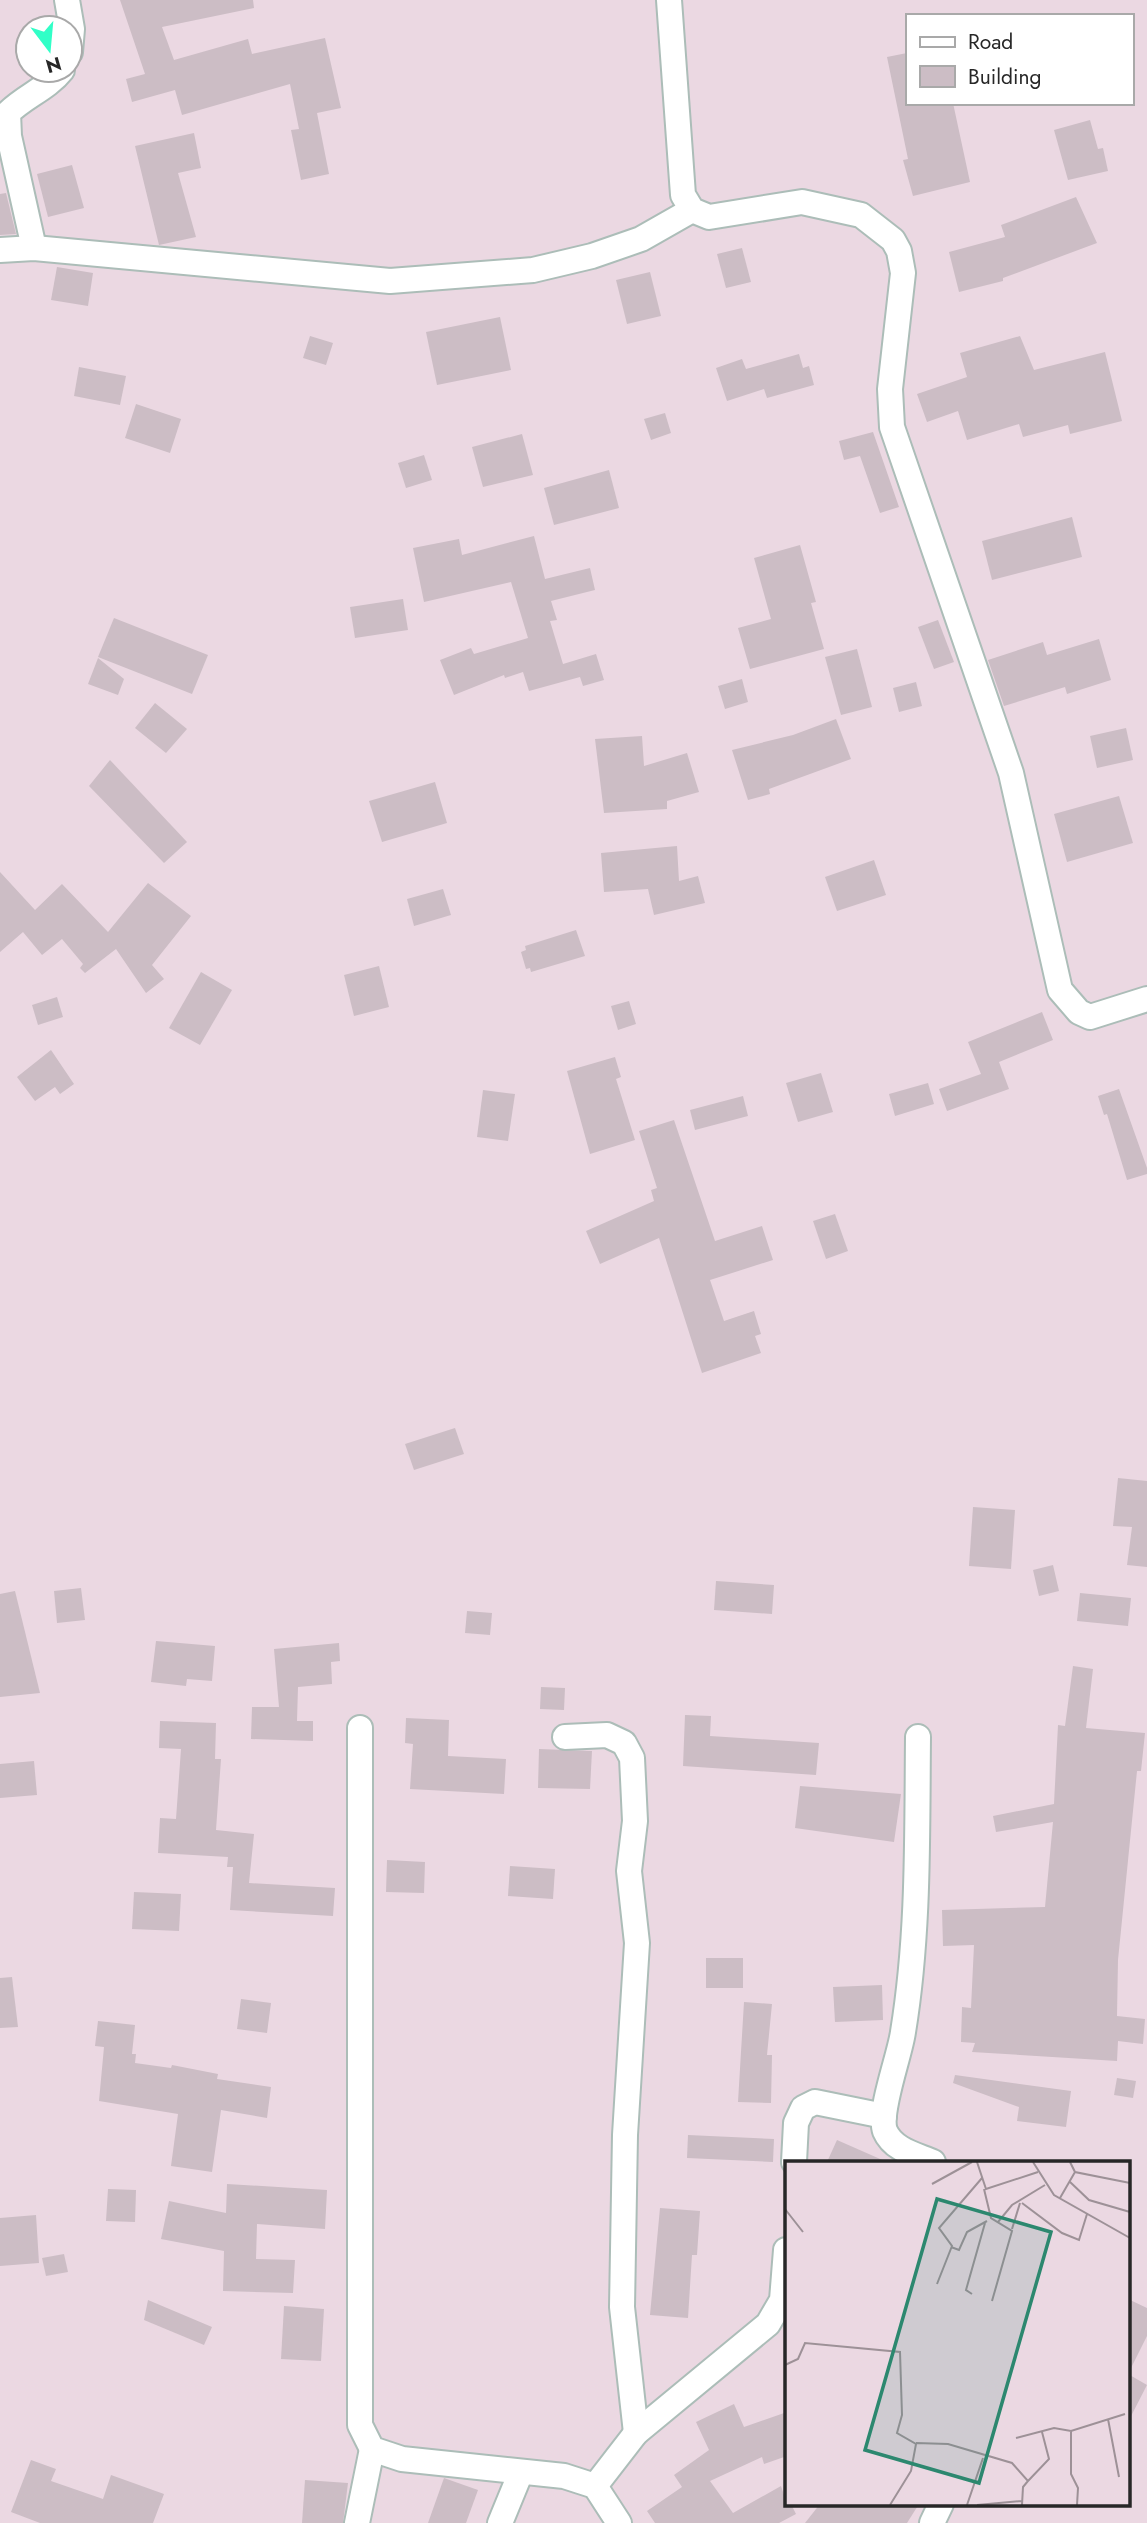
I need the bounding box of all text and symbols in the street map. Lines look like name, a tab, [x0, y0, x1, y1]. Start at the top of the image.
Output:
north arrow	[14, 14, 84, 84]
legend	[906, 14, 1133, 105]
text: Road	[968, 27, 1013, 57]
text: N	[43, 50, 65, 80]
text: Building	[968, 62, 1041, 92]
inset map	[785, 2161, 1130, 2506]

